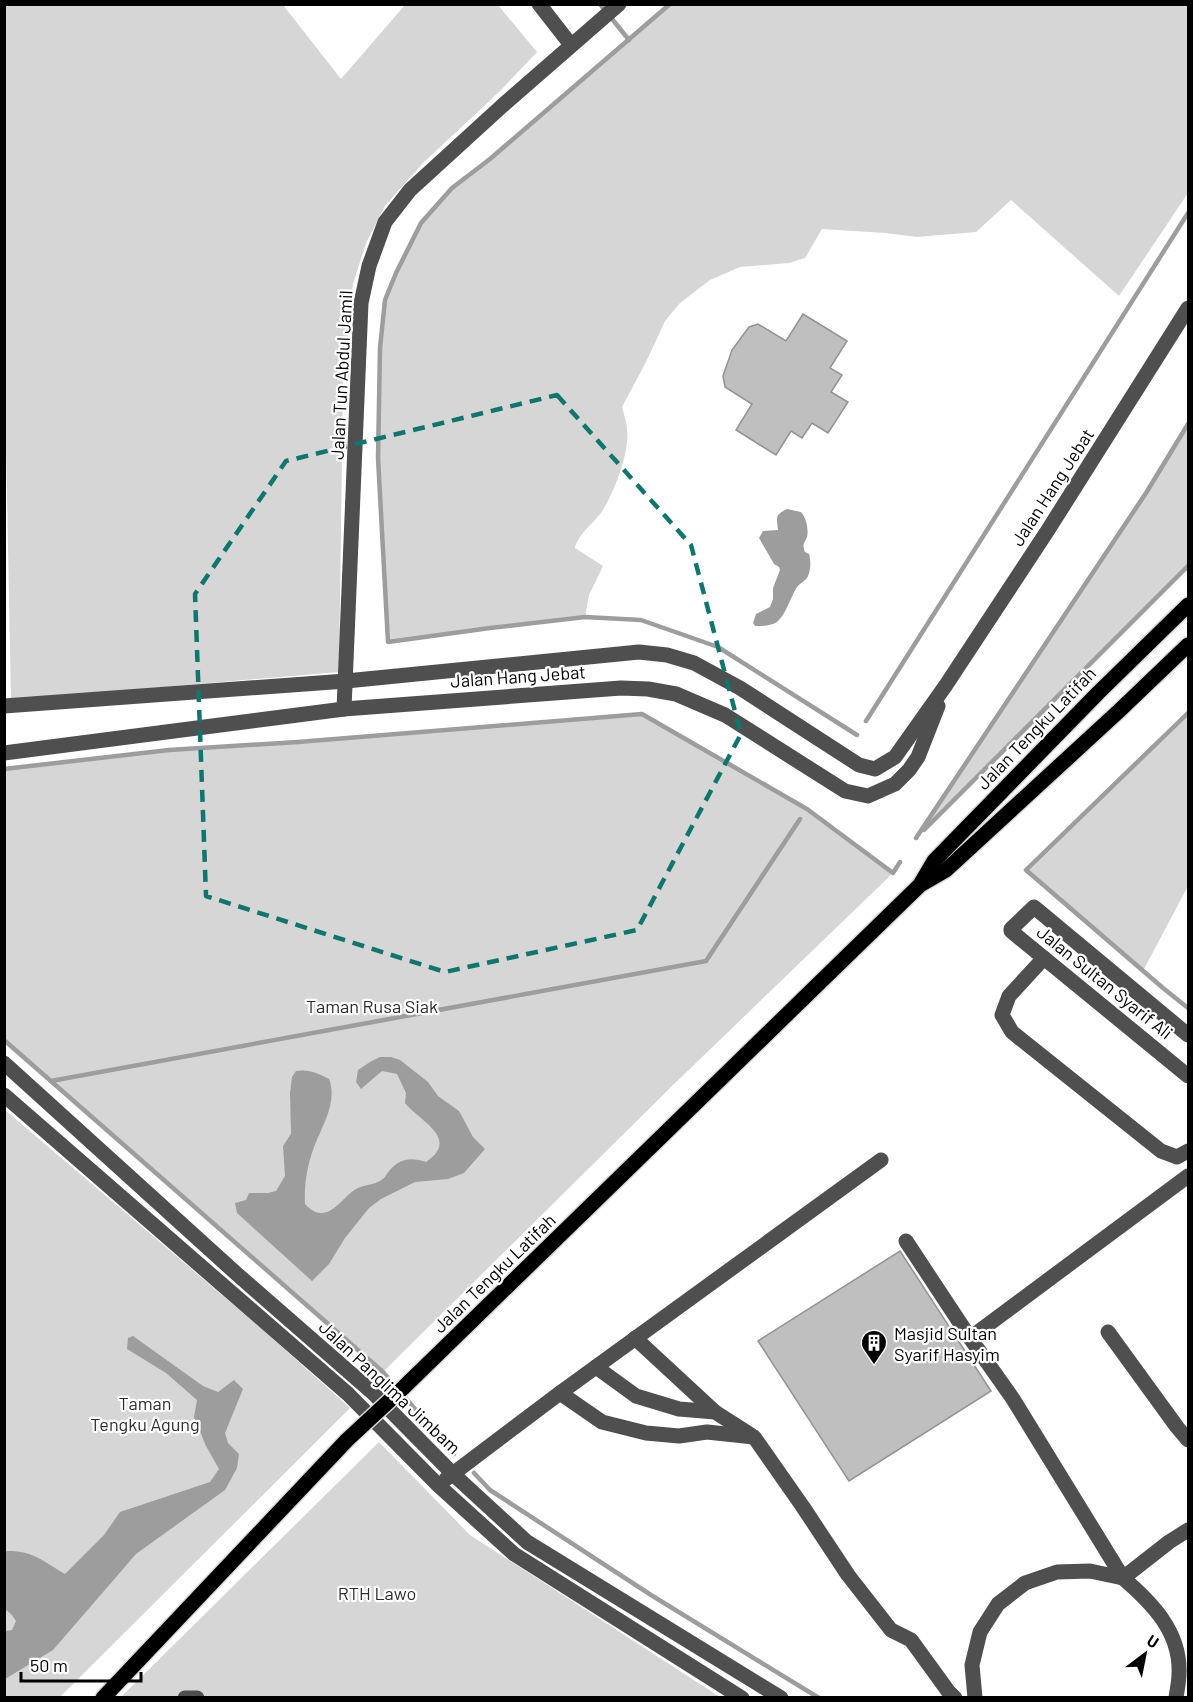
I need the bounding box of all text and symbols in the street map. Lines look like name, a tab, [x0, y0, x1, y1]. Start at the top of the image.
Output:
street label: Jalan Tun Abdul Jamil	[326, 290, 356, 460]
street label: Jalan Hang Jebat	[1006, 424, 1098, 550]
street label: Jalan Hang Jebat	[450, 660, 586, 692]
street label: Jalan Tengku Latifah	[972, 662, 1100, 794]
street label: Jalan Sultan Syarif Ali	[1033, 921, 1177, 1043]
park label: Taman Rusa Siak	[306, 995, 438, 1017]
street label: Jalan Tengku Latifah	[428, 1209, 560, 1337]
street label: Jalan Panglima Jimbam	[315, 1316, 465, 1458]
place label: Masjid Sultan Syarif Hasyim	[894, 1322, 1000, 1365]
building icon: Masjid Sultan Syarif Hasyim	[859, 1328, 889, 1366]
park label: Taman Tengku Agung	[90, 1392, 200, 1435]
park label: RTH Lawo	[338, 1582, 416, 1604]
north arrow	[1115, 1624, 1175, 1684]
text: U	[1144, 1630, 1163, 1652]
scale bar	[21, 1645, 141, 1683]
text: 50 m	[30, 1654, 68, 1676]

